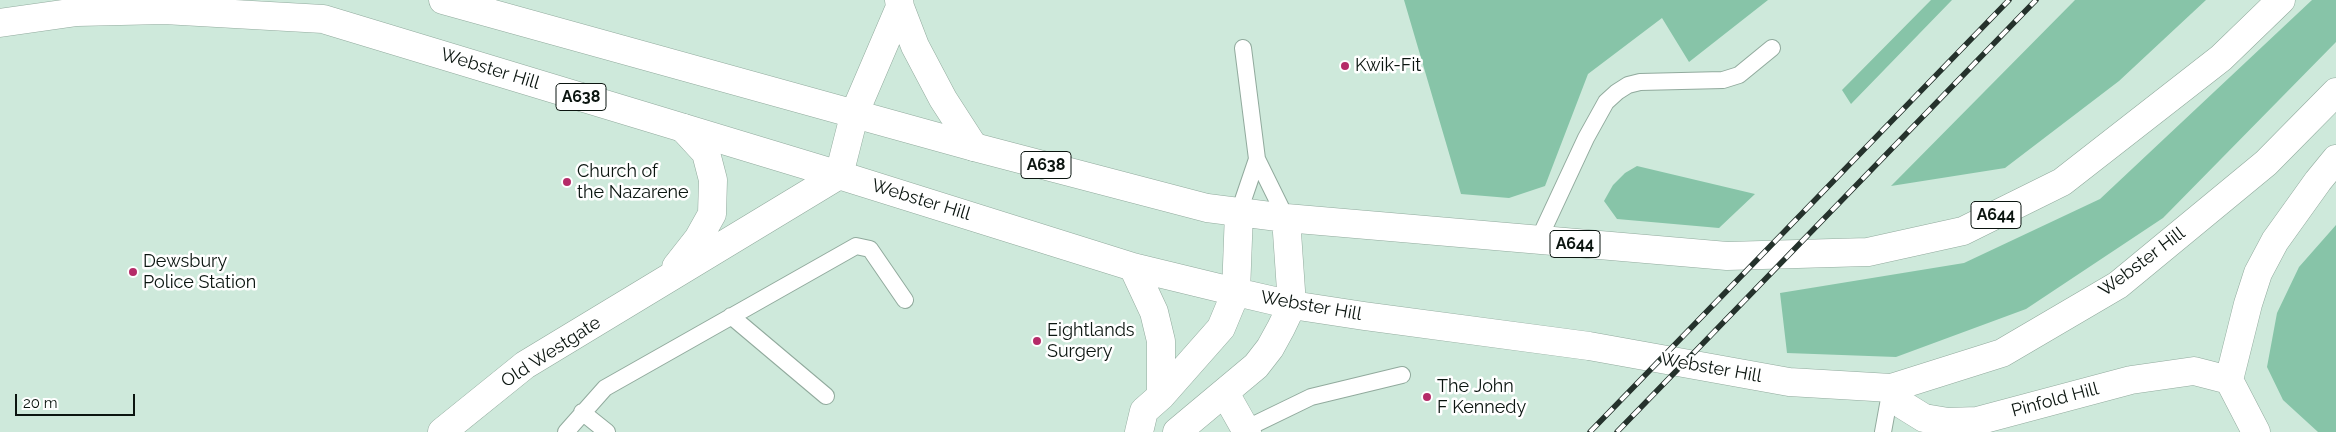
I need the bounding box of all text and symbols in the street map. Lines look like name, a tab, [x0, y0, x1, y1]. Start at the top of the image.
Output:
street label: Webster Hill	[438, 44, 542, 94]
place label: Kwik-Fit	[1355, 55, 1421, 77]
marker: Kwik-Fit	[1339, 60, 1351, 72]
road number: A638	[556, 84, 606, 110]
road number: A638	[1021, 152, 1071, 178]
place label: Church of the Nazarene	[577, 161, 689, 203]
street label: Webster Hill	[869, 175, 973, 225]
marker: Church of the Nazarene	[561, 176, 573, 188]
road number: A644	[1971, 202, 2021, 228]
street label: Webster Hill	[2095, 223, 2189, 301]
road number: A644	[1550, 230, 1600, 258]
place label: Dewsbury Police Station	[143, 251, 256, 294]
marker: Dewsbury Police Station	[127, 266, 139, 278]
street label: Webster Hill	[1259, 286, 1363, 326]
street label: Old Westgate	[497, 312, 605, 392]
place label: Eightlands Surgery	[1047, 320, 1135, 362]
marker: Eightlands Surgery	[1031, 335, 1043, 347]
street label: Webster Hill	[1659, 348, 1763, 388]
place label: The John F Kennedy	[1437, 376, 1526, 418]
street label: Pinfold Hill	[2009, 378, 2101, 422]
scale bar	[18, 384, 138, 416]
marker: The John F Kennedy	[1421, 391, 1433, 403]
text: 20 m	[23, 394, 58, 412]

